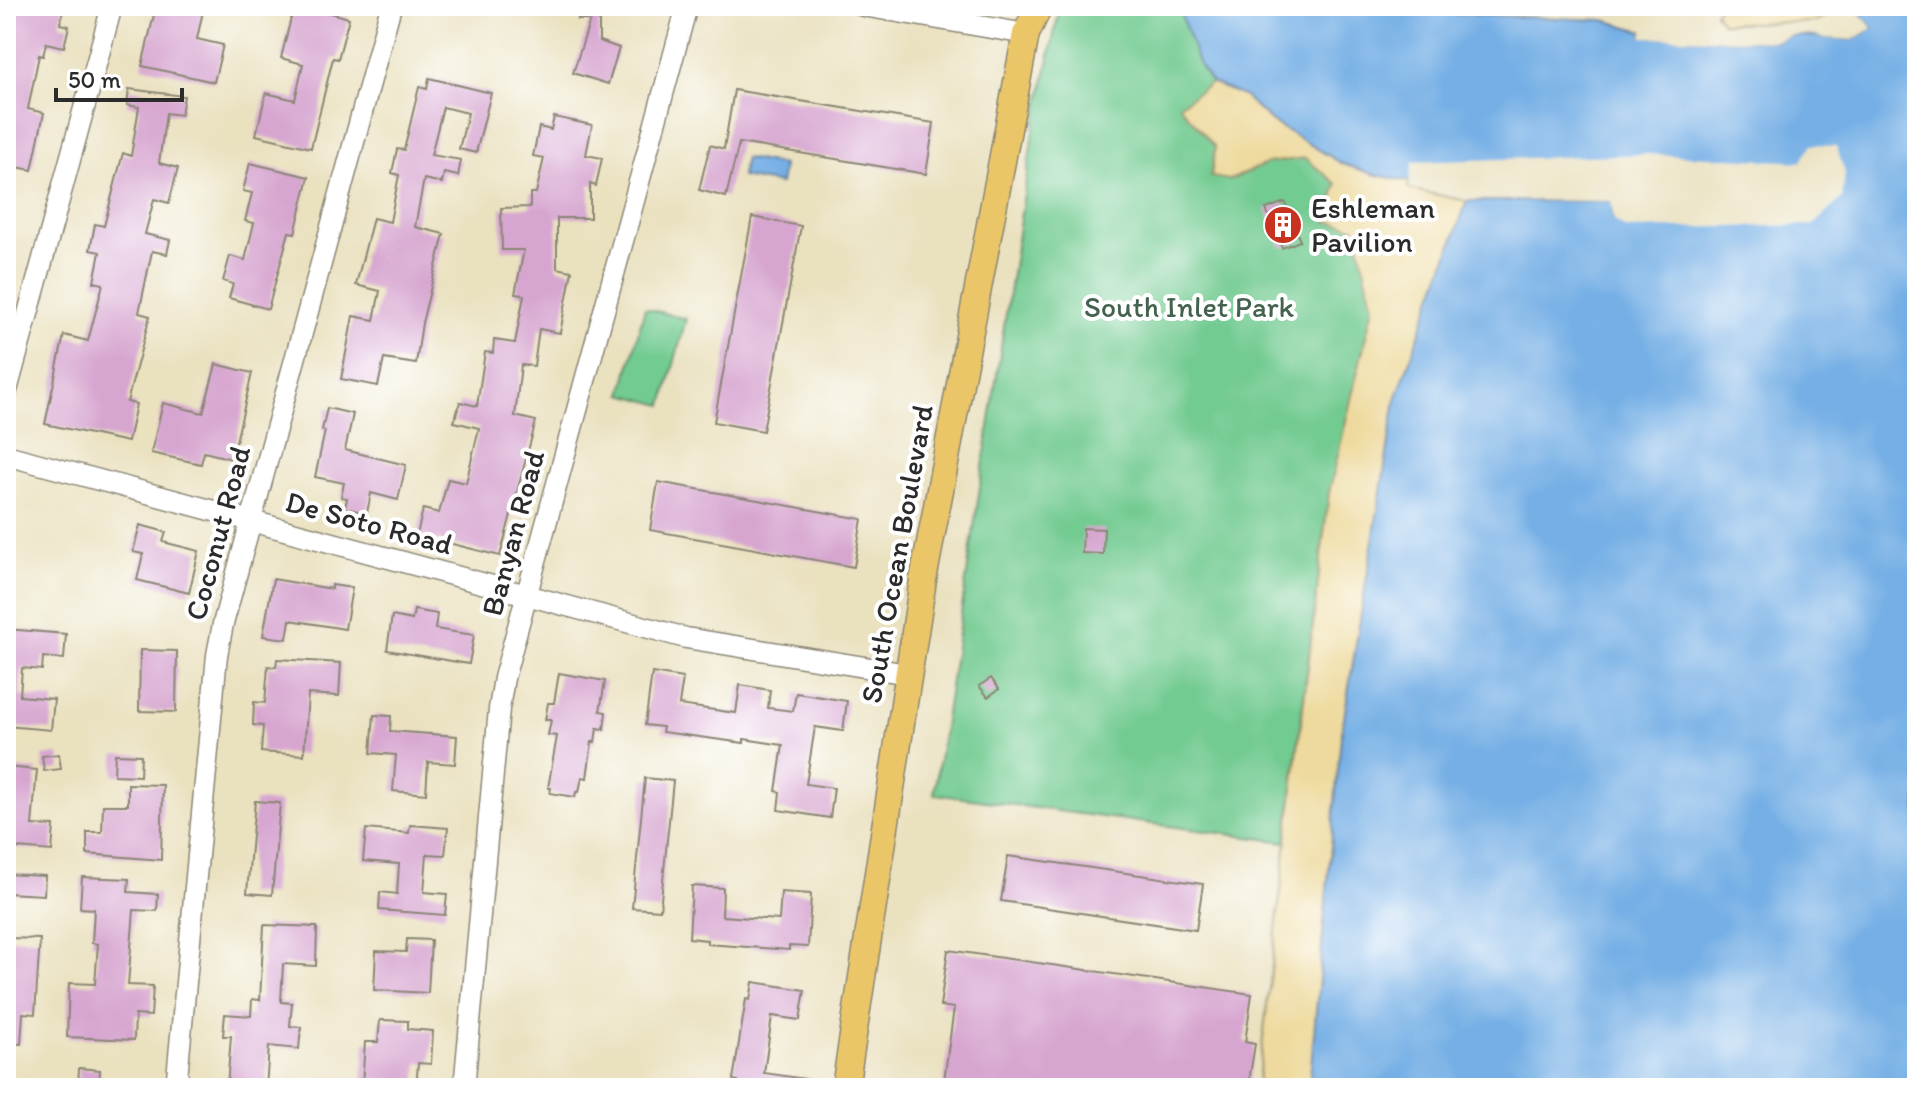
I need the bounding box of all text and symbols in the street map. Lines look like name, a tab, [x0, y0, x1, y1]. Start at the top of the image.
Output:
scale bar	[56, 52, 182, 102]
text: 50 m	[68, 65, 121, 94]
place label: Eshleman Pavilion	[1311, 189, 1435, 260]
building icon: Eshleman Pavilion	[1262, 204, 1304, 246]
park label: South Inlet Park	[1084, 288, 1295, 325]
street label: South Ocean Boulevard	[852, 402, 941, 706]
street label: Coconut Road	[176, 441, 259, 624]
street label: Banyan Road	[473, 446, 553, 620]
street label: De Soto Road	[282, 483, 456, 563]

